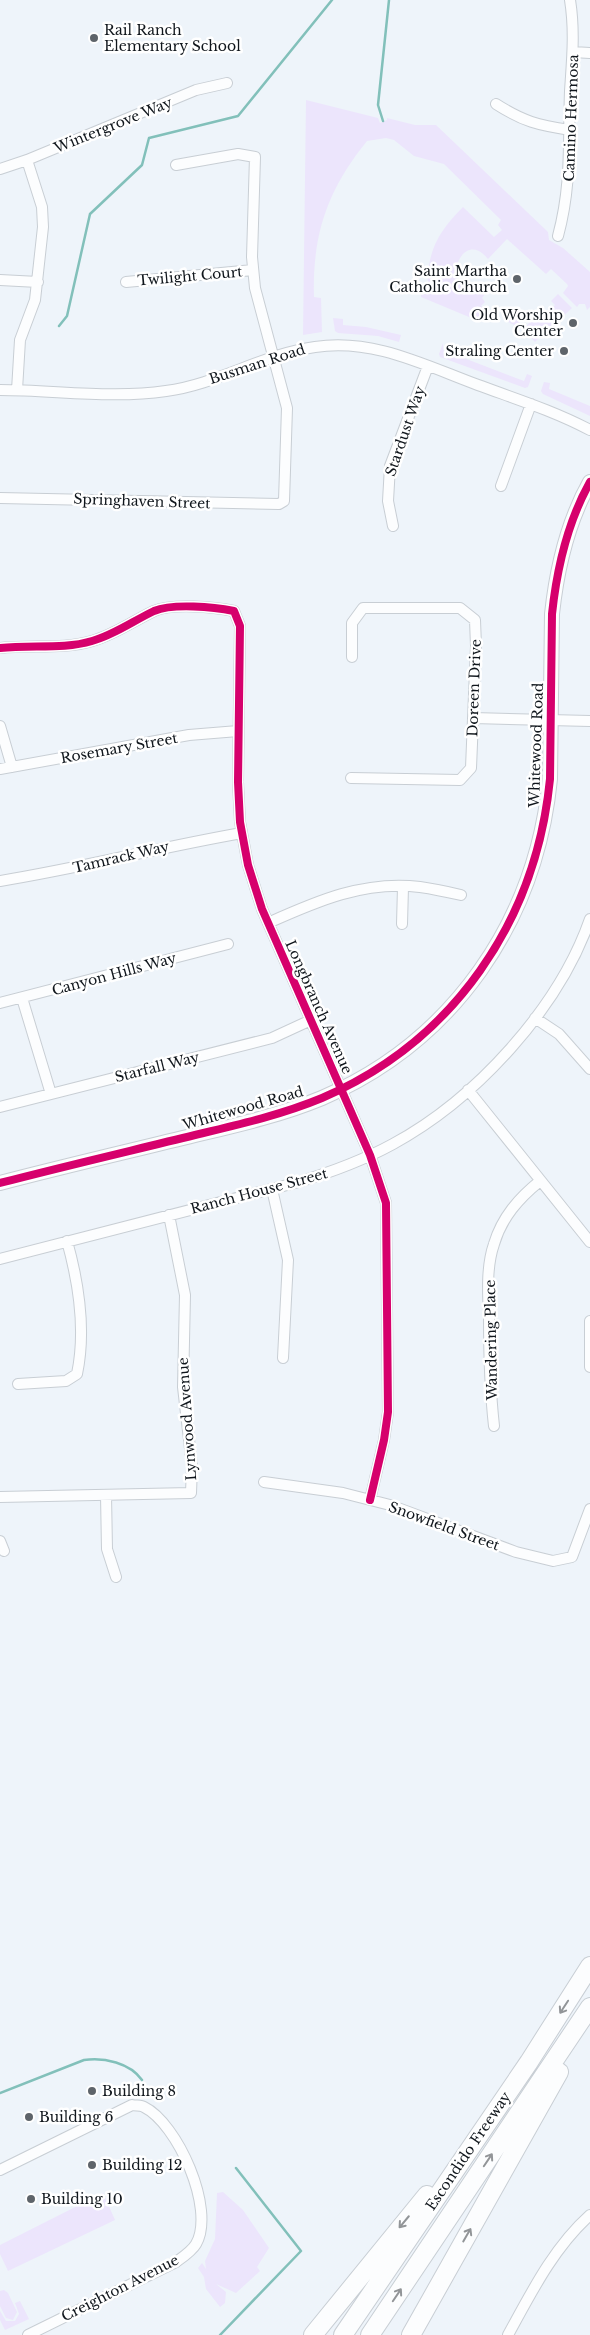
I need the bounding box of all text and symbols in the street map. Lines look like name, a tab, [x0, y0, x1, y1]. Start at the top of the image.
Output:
place label: Rail Ranch Elementary School	[104, 21, 241, 55]
marker: Rail Ranch Elementary School	[88, 32, 100, 44]
street label: Camino Hermosa	[560, 54, 582, 182]
street label: Wintergrove Way	[50, 93, 175, 157]
street label: Twilight Court	[137, 262, 244, 290]
place label: Saint Martha Catholic Church	[389, 262, 507, 296]
marker: Saint Martha Catholic Church	[511, 273, 523, 285]
place label: Old Worship Center	[471, 306, 563, 340]
marker: Old Worship Center	[567, 317, 579, 329]
street label: Busman Road	[207, 340, 308, 388]
place label: Straling Center	[445, 342, 554, 360]
marker: Straling Center	[558, 345, 570, 357]
street label: Stardust Way	[381, 384, 429, 478]
street label: Springhaven Street	[73, 490, 212, 512]
street label: Doreen Drive	[463, 639, 485, 737]
street label: Whitewood Road	[525, 682, 547, 809]
street label: Rosemary Street	[59, 729, 180, 767]
street label: Tamrack Way	[71, 837, 171, 877]
street label: Longbranch Avenue	[281, 937, 357, 1077]
street label: Canyon Hills Way	[50, 949, 178, 999]
street label: Starfall Way	[113, 1048, 201, 1086]
street label: Whitewood Road	[179, 1082, 306, 1134]
street label: Ranch House Street	[188, 1164, 330, 1218]
street label: Wandering Place	[481, 1279, 501, 1402]
street label: Lynwood Avenue	[174, 1357, 200, 1481]
street label: Snowfield Street	[386, 1498, 503, 1555]
one-way arrow	[559, 2000, 569, 2014]
place label: Building 8	[102, 2082, 176, 2100]
marker: Building 8	[86, 2085, 98, 2097]
street label: Escondido Freeway	[422, 2088, 514, 2214]
place label: Building 6	[39, 2108, 114, 2126]
marker: Building 6	[23, 2111, 35, 2123]
one-way arrow	[483, 2154, 493, 2168]
place label: Building 12	[102, 2156, 182, 2174]
marker: Building 12	[86, 2159, 98, 2171]
place label: Building 10	[41, 2190, 123, 2208]
marker: Building 10	[25, 2193, 37, 2205]
one-way arrow	[399, 2215, 410, 2228]
one-way arrow	[462, 2228, 472, 2243]
street label: Creighton Avenue	[58, 2251, 182, 2325]
one-way arrow	[392, 2288, 402, 2302]

